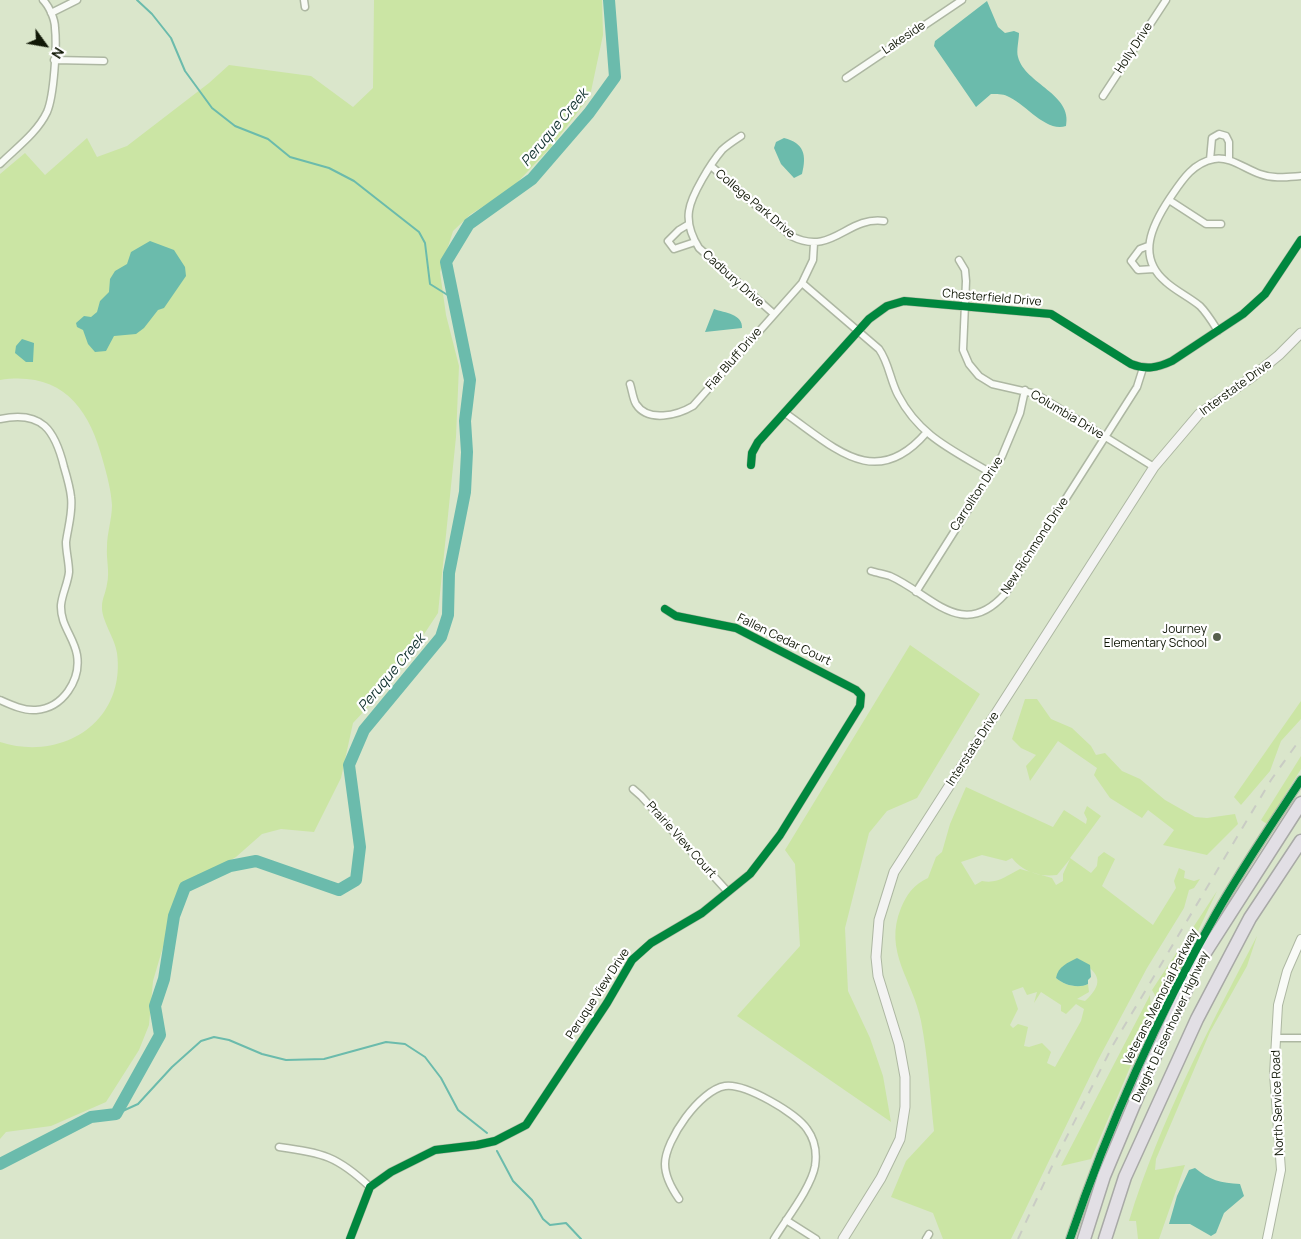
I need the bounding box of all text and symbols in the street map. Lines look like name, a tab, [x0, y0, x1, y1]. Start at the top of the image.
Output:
street label: Lakeside	[880, 18, 928, 58]
north arrow	[20, 20, 70, 70]
street label: Holly Drive	[1112, 20, 1156, 76]
text: N	[47, 44, 69, 63]
water label: Peruque Creek	[518, 86, 592, 170]
street label: College Park Drive	[712, 167, 798, 241]
street label: Cadbury Drive	[699, 248, 767, 310]
street label: Chesterfield Drive	[942, 286, 1042, 310]
street label: Fiar Bluff Drive	[703, 325, 765, 393]
street label: Interstate Drive	[1197, 357, 1275, 419]
street label: Columbia Drive	[1028, 388, 1106, 442]
street label: Carrollton Drive	[948, 454, 1006, 534]
street label: New Richmond Drive	[998, 495, 1072, 597]
street label: Fallen Cedar Court	[735, 611, 833, 669]
place label: Journey Elementary School	[1104, 623, 1207, 651]
water label: Peruque Creek	[355, 631, 429, 715]
marker: Journey Elementary School	[1211, 631, 1223, 643]
street label: Interstate Drive	[944, 709, 1002, 789]
street label: Prairie View Court	[643, 799, 719, 881]
street label: Veterans Memorial Parkway	[1120, 927, 1202, 1067]
street label: Peruque View Drive	[563, 946, 633, 1042]
street label: Dwight D Eisenhower Highway	[1130, 949, 1212, 1105]
street label: North Service Road	[1269, 1050, 1287, 1156]

